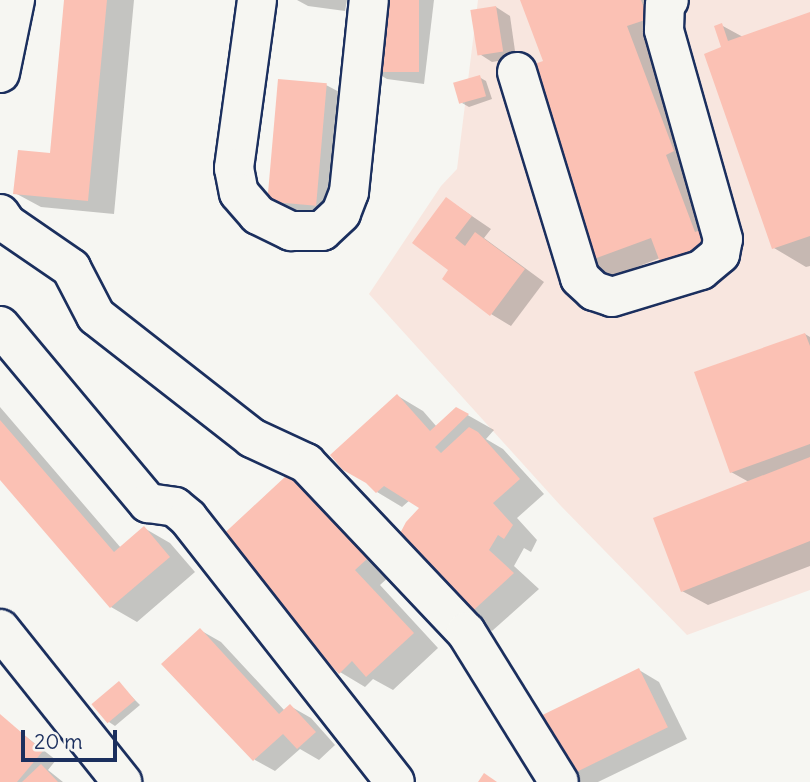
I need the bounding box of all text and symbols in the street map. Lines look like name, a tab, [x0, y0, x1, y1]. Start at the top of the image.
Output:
scale bar	[24, 716, 121, 760]
text: 20 m	[34, 728, 83, 755]

